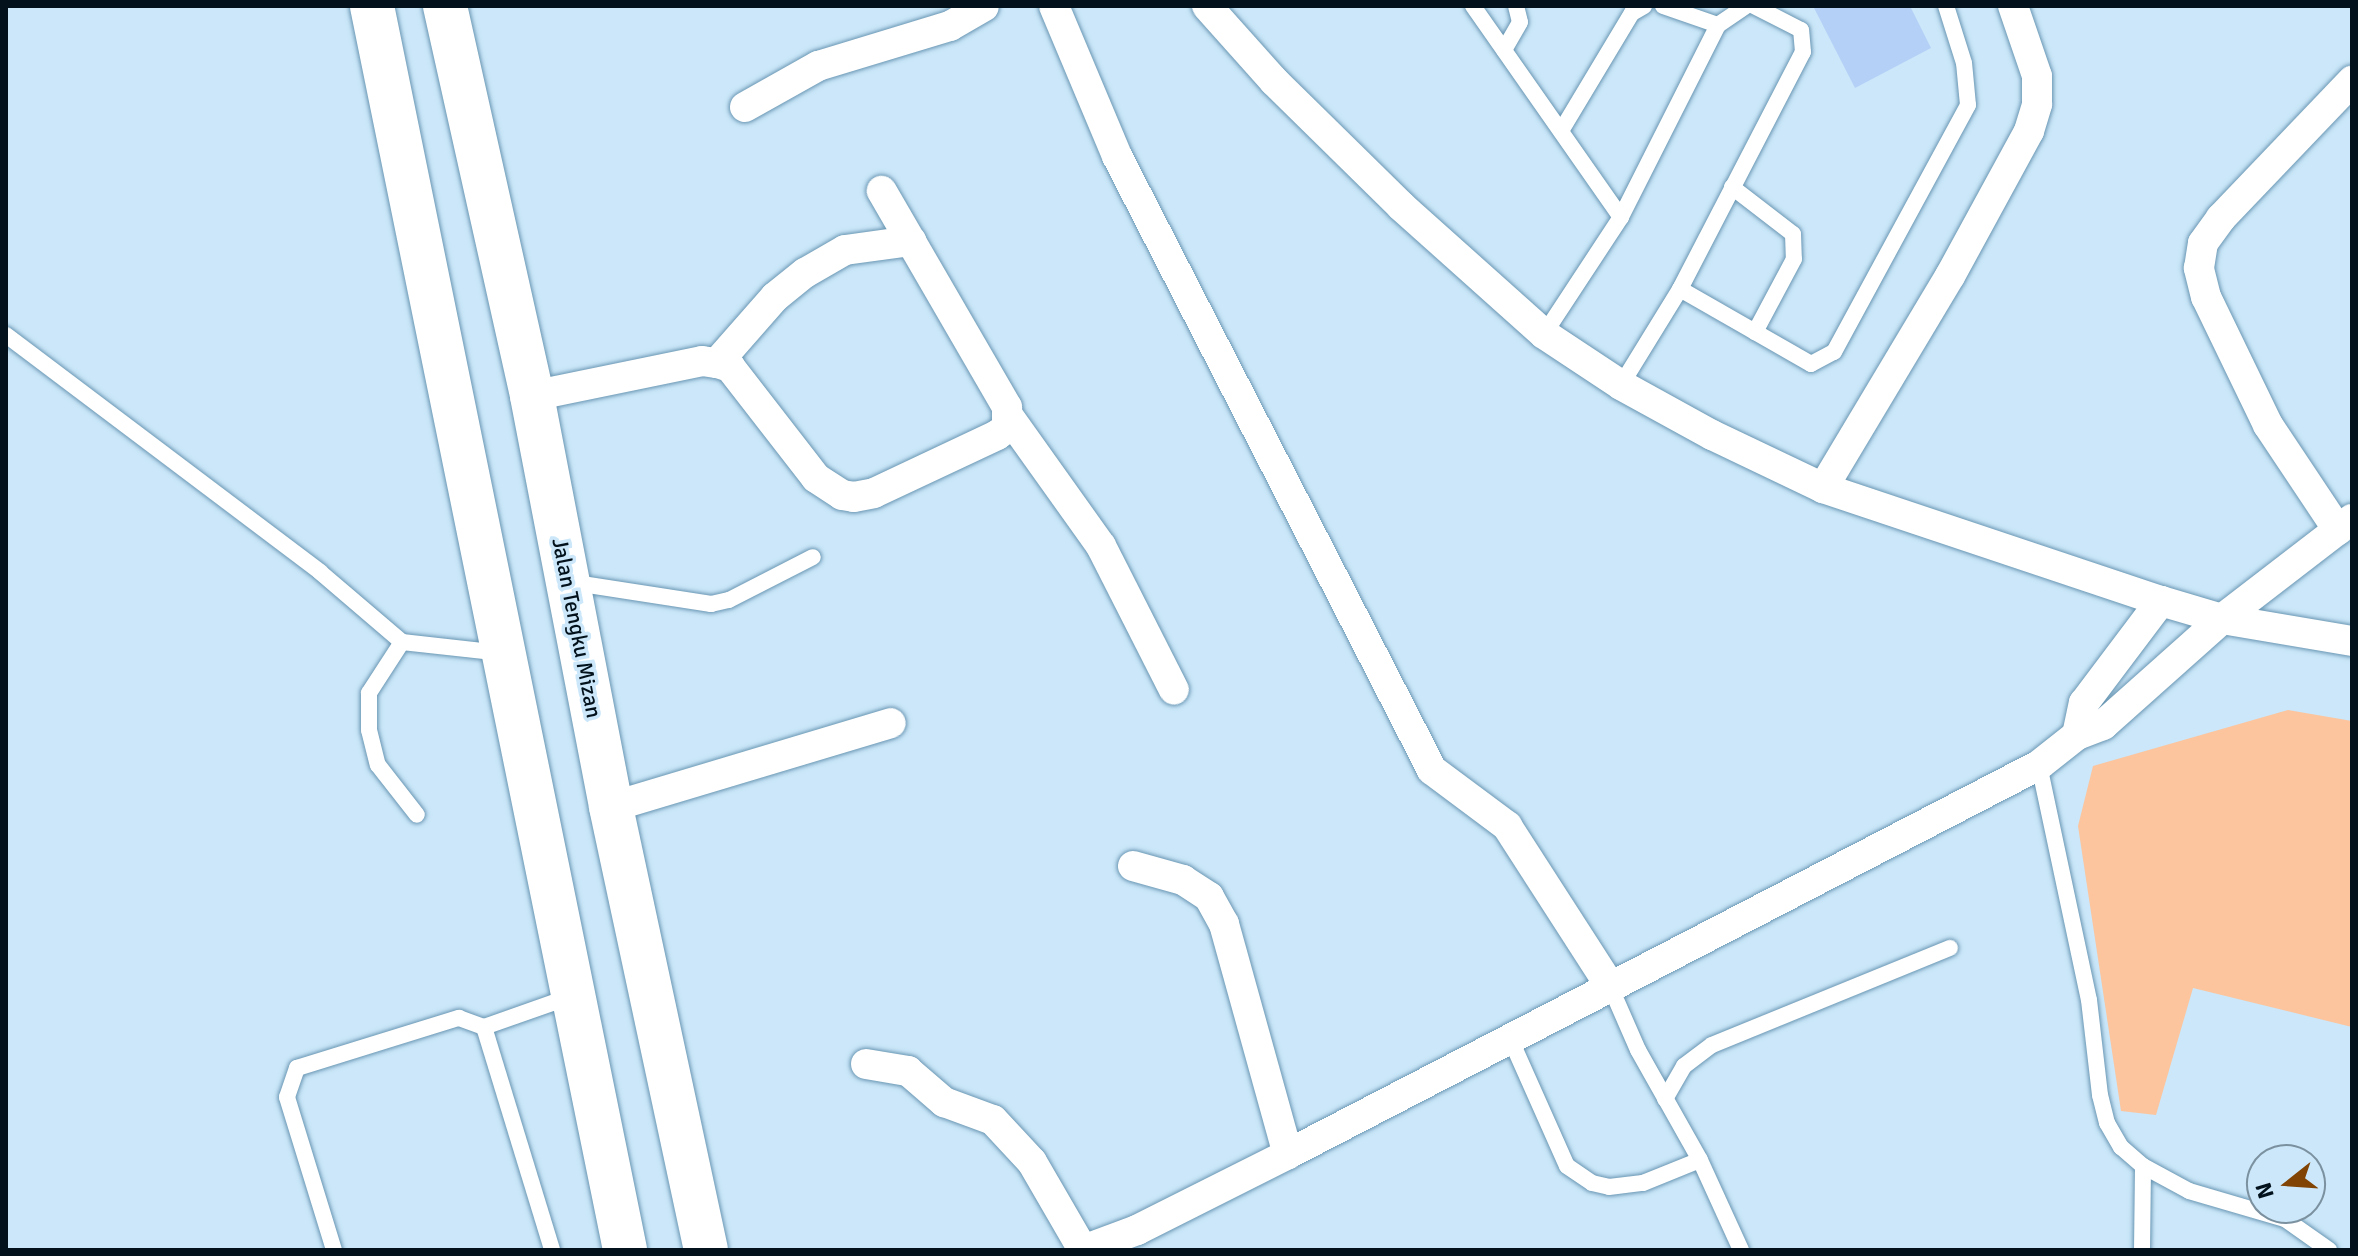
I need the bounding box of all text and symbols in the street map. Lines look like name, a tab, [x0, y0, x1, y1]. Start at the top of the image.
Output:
street label: Jalan Tengku Mizan	[547, 536, 607, 720]
north arrow	[2246, 1144, 2326, 1224]
text: N	[2249, 1179, 2280, 1202]

